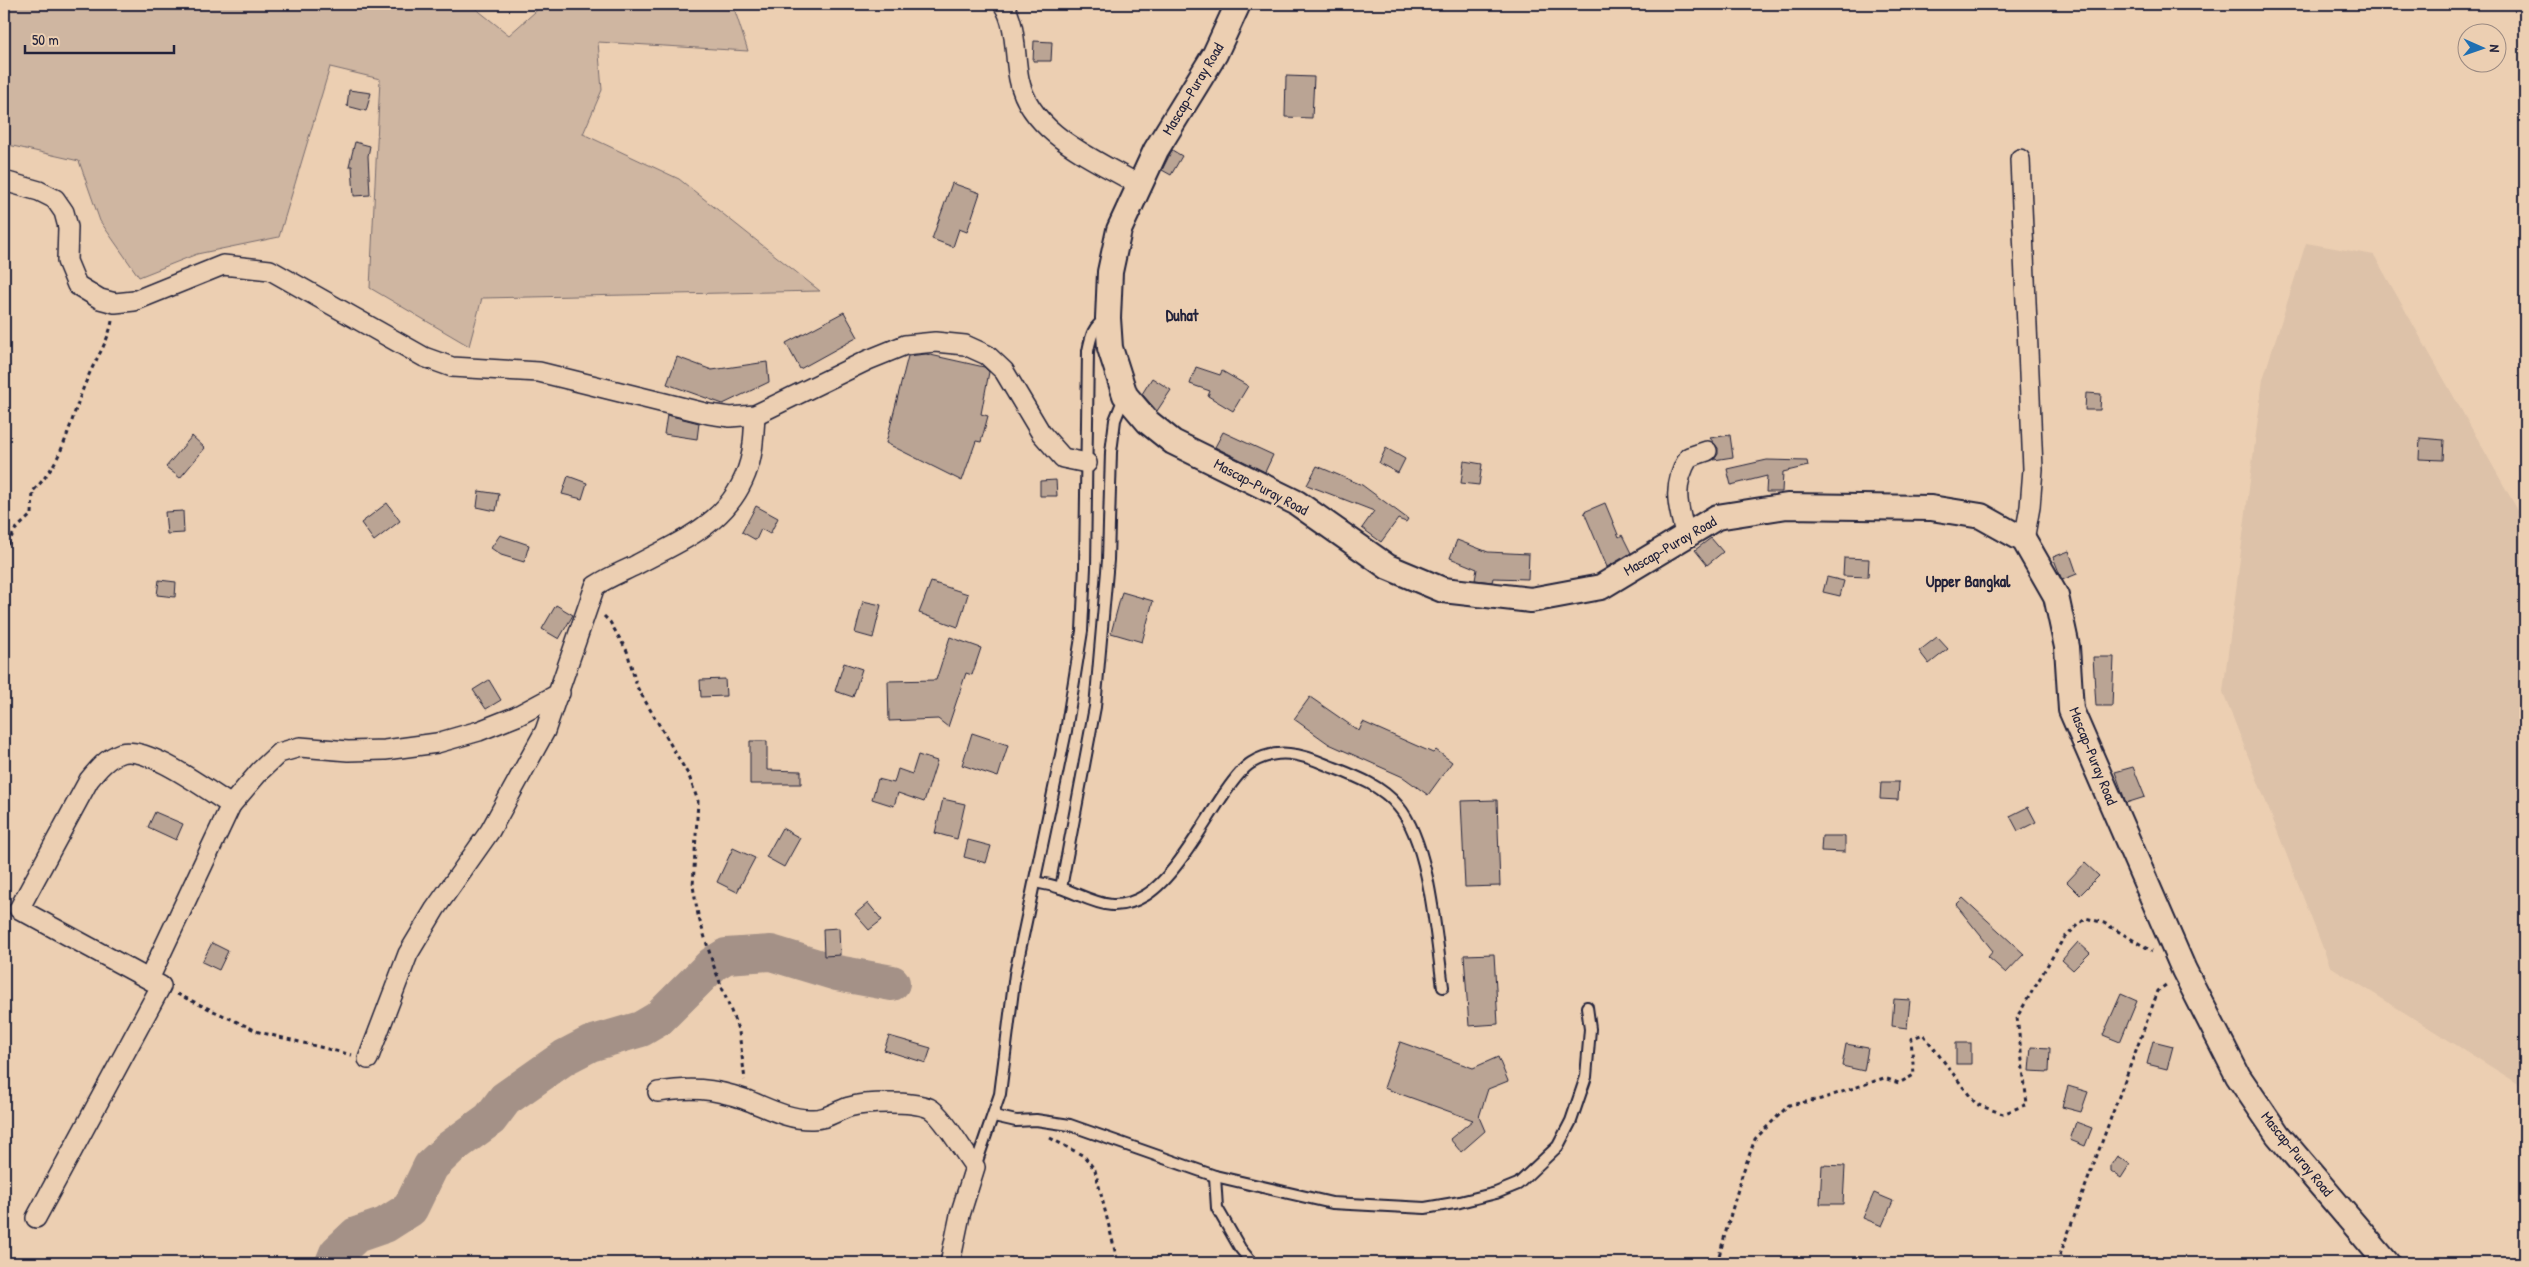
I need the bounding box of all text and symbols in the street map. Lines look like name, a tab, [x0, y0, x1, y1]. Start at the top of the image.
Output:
scale bar	[25, 22, 174, 54]
north arrow	[2456, 22, 2506, 72]
text: 50 m	[32, 29, 59, 50]
street label: Mascap-Puray Road	[1157, 39, 1228, 139]
text: N	[2486, 44, 2505, 53]
district label: Duhat	[1166, 304, 1199, 326]
street label: Mascap-Puray Road	[1210, 453, 1312, 520]
street label: Mascap-Puray Road	[1619, 510, 1720, 581]
district label: Upper Bangkal	[1926, 570, 2011, 593]
street label: Mascap-Puray Road	[2064, 704, 2123, 808]
street label: Mascap-Puray Road	[2256, 1107, 2338, 1201]

